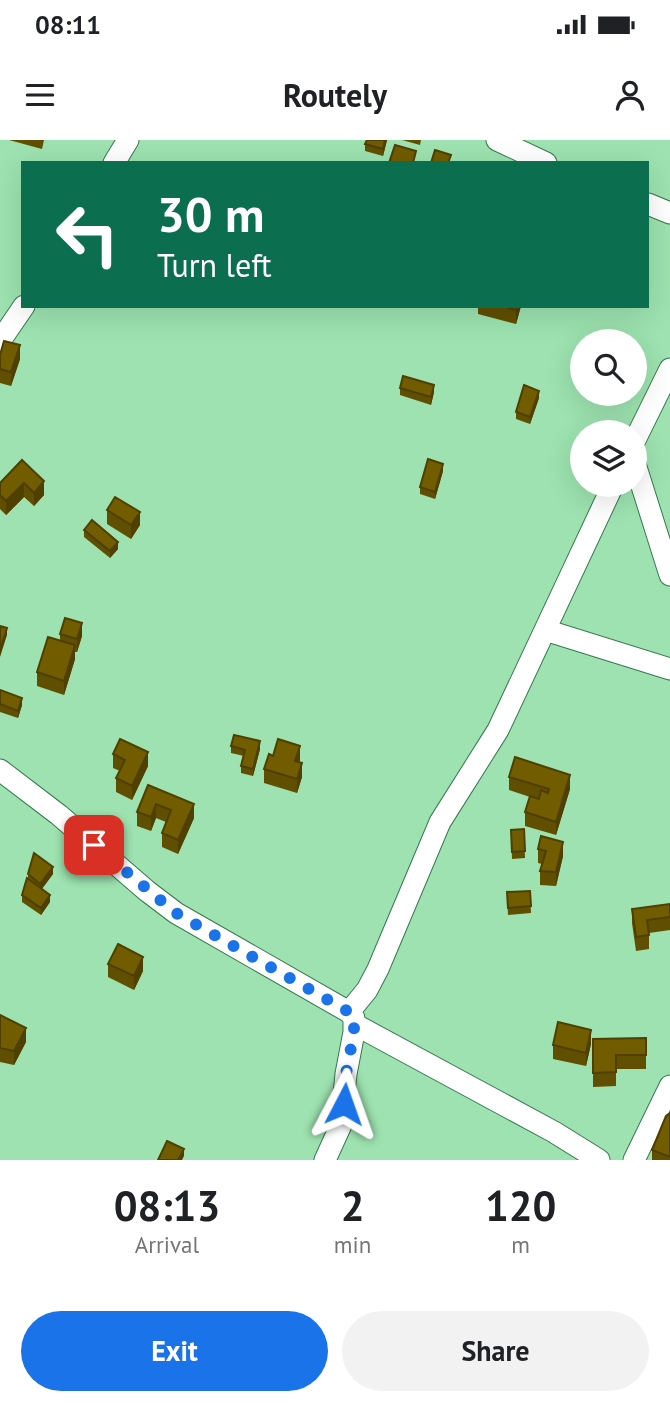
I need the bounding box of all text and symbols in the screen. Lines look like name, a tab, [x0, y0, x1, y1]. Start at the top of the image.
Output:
text: 08:11	[35, 8, 101, 41]
text: Routely	[283, 74, 387, 116]
icon: menu	[21, 76, 59, 114]
icon: person	[611, 76, 649, 114]
text: 30 m	[157, 182, 264, 246]
icon: left	[42, 189, 133, 280]
text: Turn left	[157, 244, 272, 286]
map controls	[570, 329, 647, 497]
button: search	[570, 329, 647, 406]
button: layers	[570, 420, 647, 497]
pin	[64, 815, 124, 875]
icon: arrive	[75, 826, 113, 864]
position arrow	[307, 1067, 381, 1141]
text: 08:13	[114, 1178, 220, 1233]
text: 2	[341, 1178, 364, 1233]
text: 120	[485, 1178, 556, 1233]
text: Arrival	[135, 1230, 199, 1259]
text: min	[334, 1230, 371, 1259]
text: m	[511, 1230, 530, 1259]
button: Exit	[21, 1311, 328, 1391]
button: Share	[342, 1311, 649, 1391]

